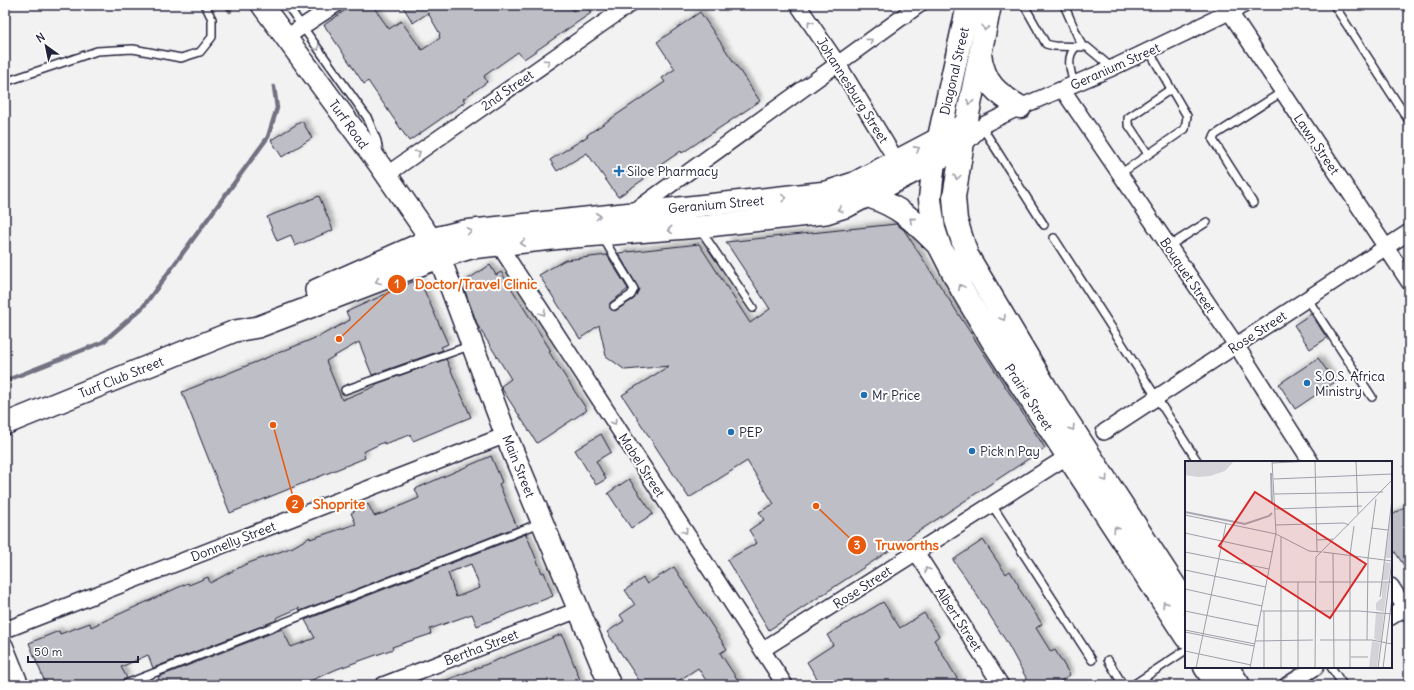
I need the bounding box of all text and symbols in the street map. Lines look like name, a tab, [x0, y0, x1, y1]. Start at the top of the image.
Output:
one-way arrow	[807, 20, 815, 27]
street label: Diagonal Street	[936, 25, 973, 117]
one-way arrow	[981, 25, 989, 32]
north arrow	[26, 26, 66, 66]
text: N	[34, 30, 48, 46]
street label: Johannesburg Street	[813, 34, 892, 147]
one-way arrow	[865, 39, 872, 46]
street label: Geranium Street	[1068, 39, 1163, 94]
one-way arrow	[313, 44, 320, 51]
one-way arrow	[543, 59, 550, 67]
street label: 2nd Street	[478, 66, 537, 115]
street label: Turf Road	[325, 96, 372, 152]
one-way arrow	[966, 99, 975, 105]
street label: Lawn Street	[1290, 111, 1344, 179]
one-way arrow	[913, 146, 920, 154]
one-way arrow	[414, 151, 421, 158]
place label: Siloe Pharmacy	[627, 163, 718, 180]
marker: Siloe Pharmacy	[614, 166, 624, 176]
one-way arrow	[953, 174, 962, 180]
street label: Geranium Street	[667, 192, 765, 217]
one-way arrow	[781, 194, 787, 203]
one-way arrow	[837, 204, 844, 213]
one-way arrow	[595, 212, 602, 221]
one-way arrow	[909, 217, 917, 225]
one-way arrow	[666, 225, 673, 234]
one-way arrow	[466, 227, 472, 236]
street label: Bouquet Street	[1156, 234, 1219, 317]
one-way arrow	[520, 238, 526, 247]
callout: Doctor/Travel Clinic	[387, 271, 546, 297]
text: Doctor/Travel Clinic	[415, 275, 537, 293]
one-way arrow	[375, 276, 382, 284]
text: 1	[395, 276, 399, 291]
one-way arrow	[958, 284, 965, 292]
street label: Rose Street	[1225, 307, 1290, 358]
one-way arrow	[539, 309, 546, 316]
one-way arrow	[998, 314, 1005, 321]
street label: Turf Club Street	[76, 352, 167, 402]
street label: Prairie Street	[1001, 361, 1057, 434]
place label: S.O.S. Africa Ministry	[1315, 368, 1385, 400]
marker: S.O.S. Africa Ministry	[1302, 378, 1312, 388]
place label: Mr Price	[872, 387, 920, 404]
marker: Mr Price	[859, 390, 869, 400]
one-way arrow	[609, 418, 617, 425]
place label: PEP	[739, 424, 762, 441]
one-way arrow	[1067, 424, 1074, 431]
marker: PEP	[726, 427, 736, 437]
street label: Mabel Street	[615, 430, 669, 501]
street label: Main Street	[498, 432, 539, 501]
place label: Pick n Pay	[980, 443, 1040, 460]
marker: Pick n Pay	[967, 446, 977, 456]
inset map	[1185, 461, 1392, 668]
one-way arrow	[1100, 474, 1107, 481]
callout: Shoprite	[285, 491, 373, 517]
text: Shoprite	[313, 495, 366, 513]
text: 2	[292, 496, 299, 511]
street label: Donnelly Street	[188, 517, 279, 565]
one-way arrow	[680, 527, 688, 534]
one-way arrow	[1114, 527, 1121, 534]
callout: Truworths	[847, 532, 947, 558]
text: Truworths	[875, 536, 940, 554]
text: 3	[854, 537, 861, 552]
street label: Rose Street	[830, 562, 895, 613]
one-way arrow	[924, 567, 932, 574]
street label: Albert Street	[932, 584, 986, 655]
one-way arrow	[1162, 601, 1170, 608]
street label: Bertha Street	[442, 625, 521, 669]
scale bar	[28, 638, 138, 664]
text: 50 m	[34, 644, 63, 659]

